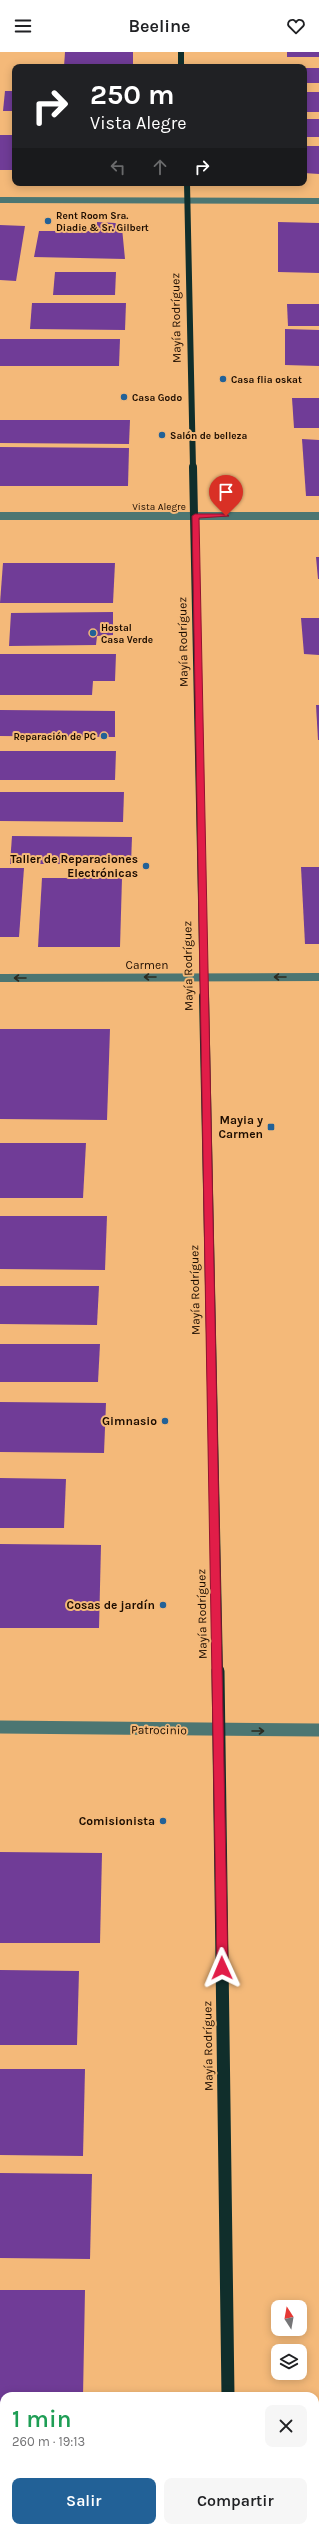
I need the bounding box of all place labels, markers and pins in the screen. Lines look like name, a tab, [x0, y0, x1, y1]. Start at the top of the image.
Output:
place label: Rent Room Sra. Diadie & Sr. Gilbert	[56, 210, 149, 234]
marker: Rent Room Sra. Diadie & Sr. Gilbert	[43, 216, 53, 226]
marker: Casa flia oskat	[218, 374, 228, 384]
place label: Casa flia oskat	[231, 374, 302, 386]
marker: Casa Godo	[119, 392, 129, 402]
place label: Casa Godo	[132, 392, 182, 404]
marker: Salón de belleza	[157, 430, 167, 440]
place label: Salón de belleza	[170, 430, 247, 442]
pin	[209, 475, 243, 516]
place label: Hostal Casa Verde	[101, 622, 153, 646]
marker: Hostal Casa Verde	[88, 628, 98, 638]
place label: Reparación de PC	[13, 731, 96, 743]
marker: Reparación de PC	[99, 731, 109, 741]
place label: Taller de Reparaciones Electrónicas	[10, 852, 138, 880]
marker: Taller de Reparaciones Electrónicas	[141, 861, 151, 871]
place label: Mayia y Carmen	[218, 1113, 263, 1141]
marker: Mayia y Carmen	[266, 1122, 276, 1132]
place label: Gimnasio	[102, 1414, 157, 1428]
marker: Gimnasio	[160, 1416, 170, 1426]
place label: Cosas de jardín	[67, 1598, 155, 1612]
marker: Cosas de jardín	[158, 1600, 168, 1610]
place label: Comisionista	[79, 1814, 155, 1828]
marker: Comisionista	[158, 1816, 168, 1826]

